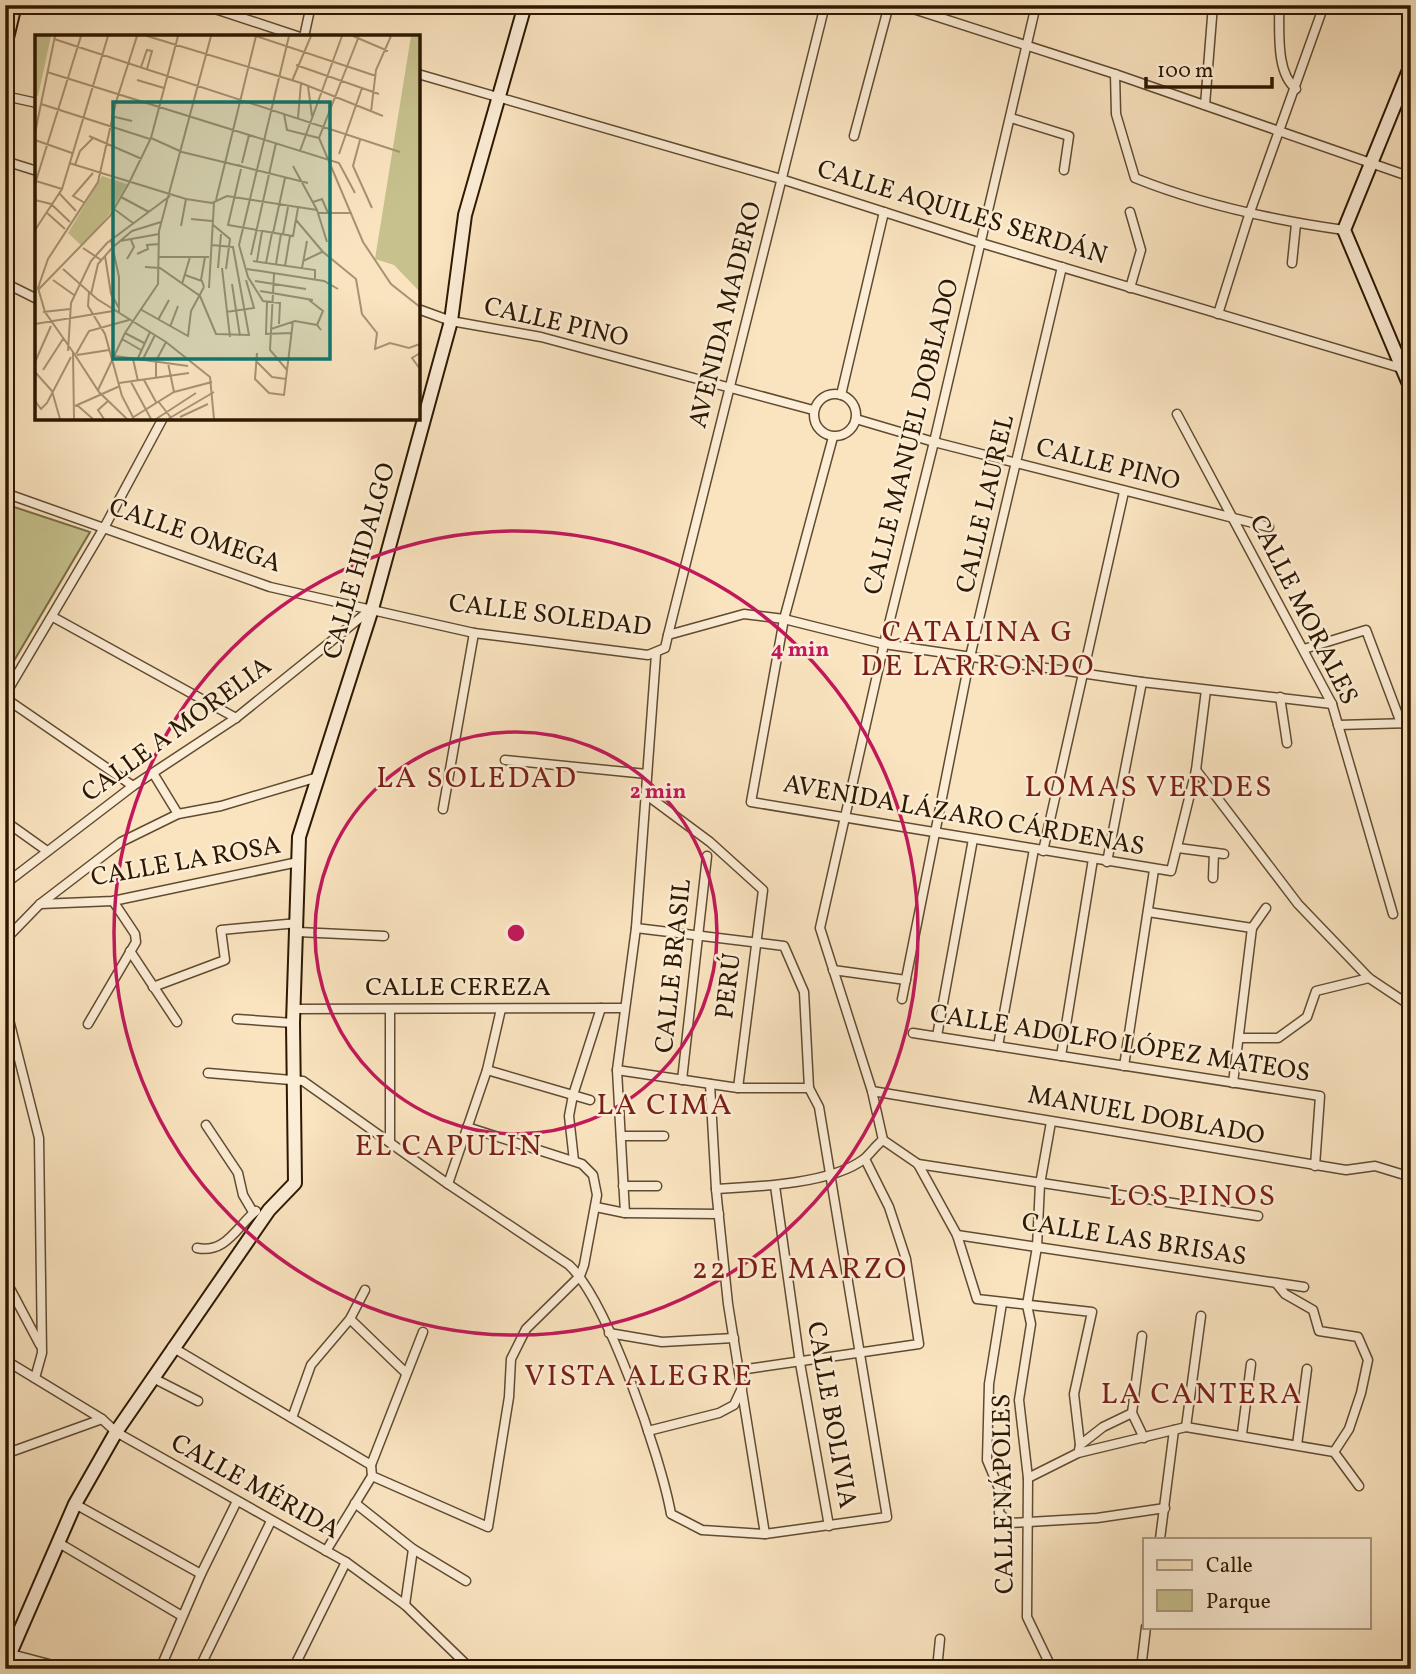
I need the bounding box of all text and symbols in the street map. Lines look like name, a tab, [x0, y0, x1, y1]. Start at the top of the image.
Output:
inset map	[35, 35, 420, 420]
scale bar	[1146, 46, 1272, 90]
text: 100 m	[1157, 57, 1214, 86]
street label: CALLE AQUILES SERDÁN	[812, 152, 1112, 274]
street label: AVENIDA MADERO	[680, 198, 772, 432]
street label: CALLE MANUEL DOBLADO	[855, 275, 969, 599]
street label: CALLE PINO	[480, 289, 632, 357]
street label: CALLE LAUREL	[948, 411, 1024, 597]
street label: CALLE PINO	[1032, 430, 1184, 500]
street label: CALLE HIDALGO	[315, 459, 405, 663]
street label: CALLE OMEGA	[104, 490, 286, 582]
street label: CALLE MORALES	[1240, 509, 1366, 711]
street label: CALLE SOLEDAD	[447, 586, 653, 646]
district label: CATALINA G DE LARRONDO	[861, 612, 1095, 688]
text: 4 min	[771, 636, 829, 665]
street label: CALLE A MORELIA	[75, 649, 279, 811]
district label: LA SOLEDAD	[376, 758, 578, 800]
street label: AVENIDA LÁZARO CÁRDENAS	[780, 766, 1148, 866]
district label: LOMAS VERDES	[1024, 767, 1274, 809]
text: 2 min	[630, 778, 686, 807]
street label: CALLE LA ROSA	[88, 828, 284, 896]
street label: CALLE BRASIL	[647, 877, 701, 1055]
centre of rings	[504, 921, 528, 945]
street label: PERÚ	[707, 951, 751, 1021]
street label: CALLE CEREZA	[365, 970, 551, 1006]
street label: CALLE ADOLFO LÓPEZ MATEOS	[927, 996, 1313, 1092]
street label: MANUEL DOBLADO	[1025, 1077, 1267, 1155]
district label: LA CIMA	[596, 1085, 734, 1127]
district label: EL CAPULIN	[355, 1126, 543, 1168]
district label: LOS PINOS	[1109, 1176, 1277, 1218]
street label: CALLE LAS BRISAS	[1019, 1204, 1249, 1276]
district label: 22 DE MARZO	[692, 1249, 908, 1291]
street label: CALLE BOLIVIA	[797, 1319, 865, 1511]
district label: VISTA ALEGRE	[524, 1356, 754, 1398]
district label: LA CANTERA	[1101, 1374, 1303, 1416]
street label: CALLE NÁPOLES	[984, 1393, 1024, 1595]
street label: CALLE MÉRIDA	[164, 1426, 346, 1548]
legend	[1143, 1538, 1370, 1628]
text: Calle	[1206, 1552, 1253, 1581]
text: Parque	[1206, 1588, 1271, 1617]

